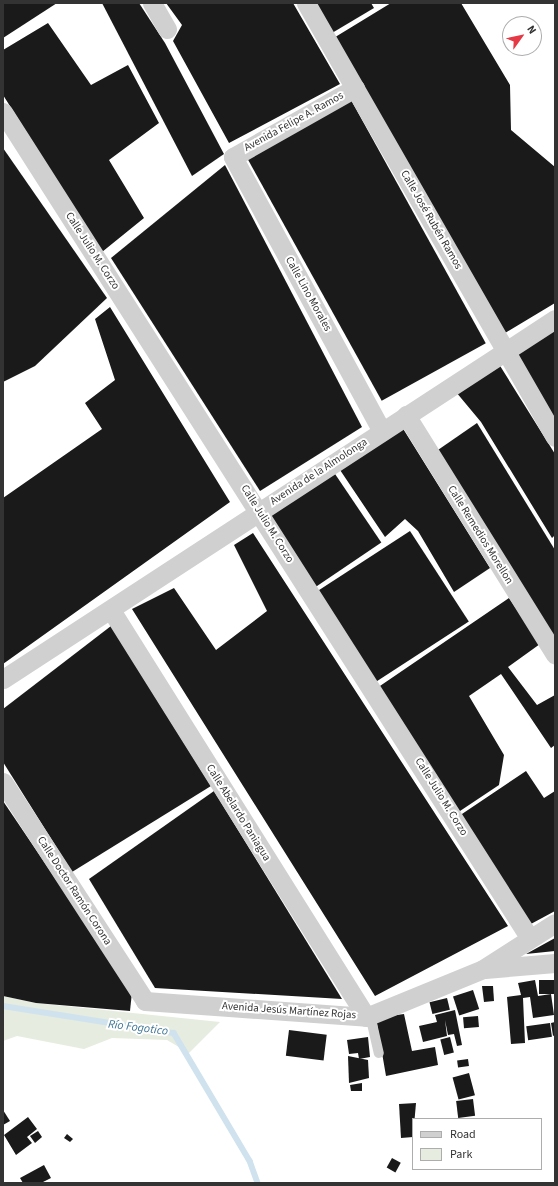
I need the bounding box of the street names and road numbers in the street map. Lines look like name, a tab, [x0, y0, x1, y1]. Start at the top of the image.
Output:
street label: Avenida Felipe A. Ramos	[242, 89, 346, 155]
street label: Calle José Rubén Ramos	[397, 168, 465, 272]
street label: Calle Julio M. Corzo	[62, 210, 122, 292]
street label: Calle Lino Morales	[282, 254, 334, 334]
street label: Avenida de la Almolonga	[268, 436, 370, 508]
street label: Calle Julio M. Corzo	[238, 483, 296, 565]
street label: Calle Remedios Morellon	[444, 483, 516, 587]
street label: Calle Julio M. Corzo	[412, 756, 470, 838]
street label: Calle Abelardo Paniagua	[203, 762, 273, 864]
street label: Calle Doctor Ramón Corona	[34, 834, 114, 948]
street label: Avenida Jesús Martínez Rojas	[222, 1000, 356, 1022]

